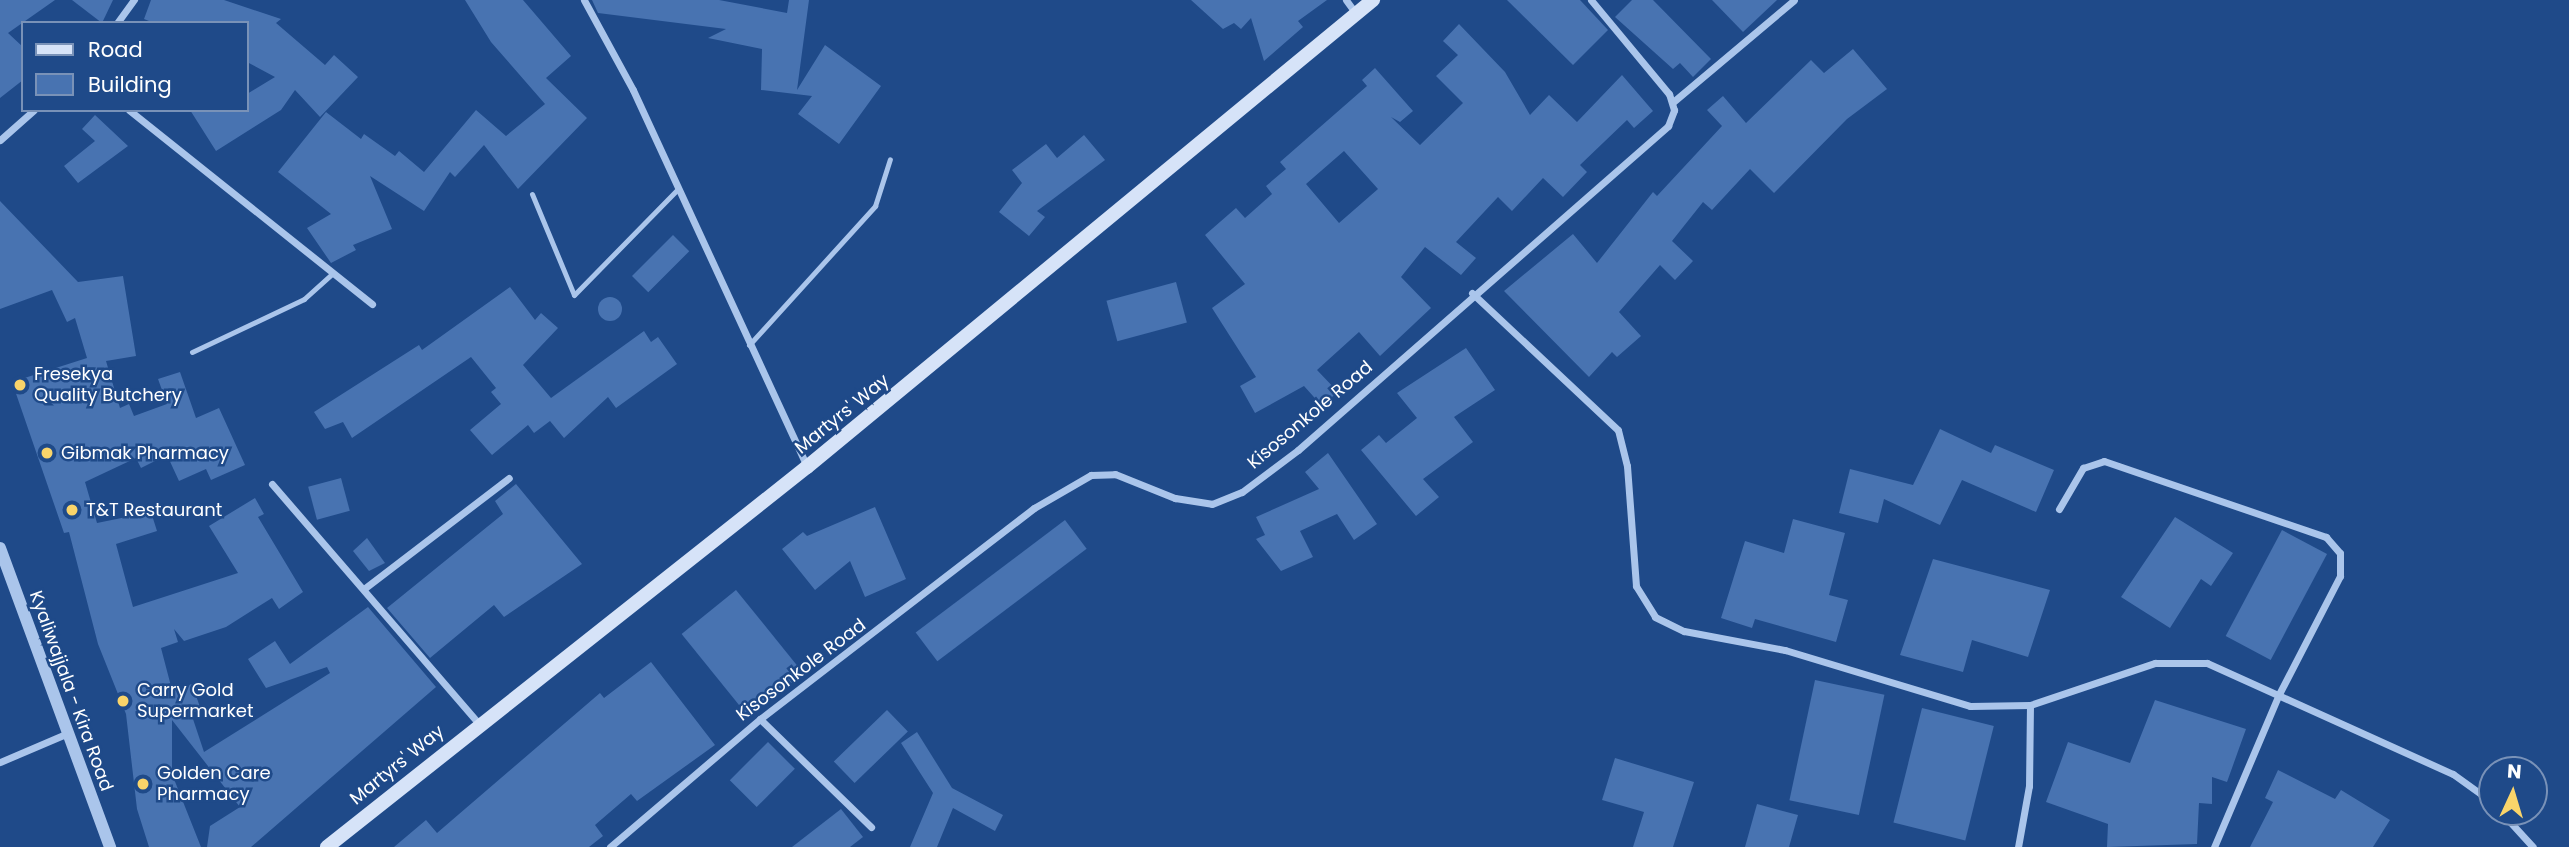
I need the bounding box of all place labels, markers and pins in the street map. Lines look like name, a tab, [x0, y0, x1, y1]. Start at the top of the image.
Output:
place label: Fresekya Quality Butchery	[34, 364, 182, 406]
marker: Fresekya Quality Butchery	[12, 377, 28, 393]
place label: Gibmak Pharmacy	[61, 442, 229, 464]
marker: Gibmak Pharmacy	[39, 445, 55, 461]
place label: T&T Restaurant	[86, 499, 222, 521]
marker: T&T Restaurant	[64, 502, 80, 518]
place label: Carry Gold Supermarket	[137, 680, 254, 722]
marker: Carry Gold Supermarket	[115, 693, 131, 709]
place label: Golden Care Pharmacy	[157, 763, 271, 806]
marker: Golden Care Pharmacy	[135, 776, 151, 792]

